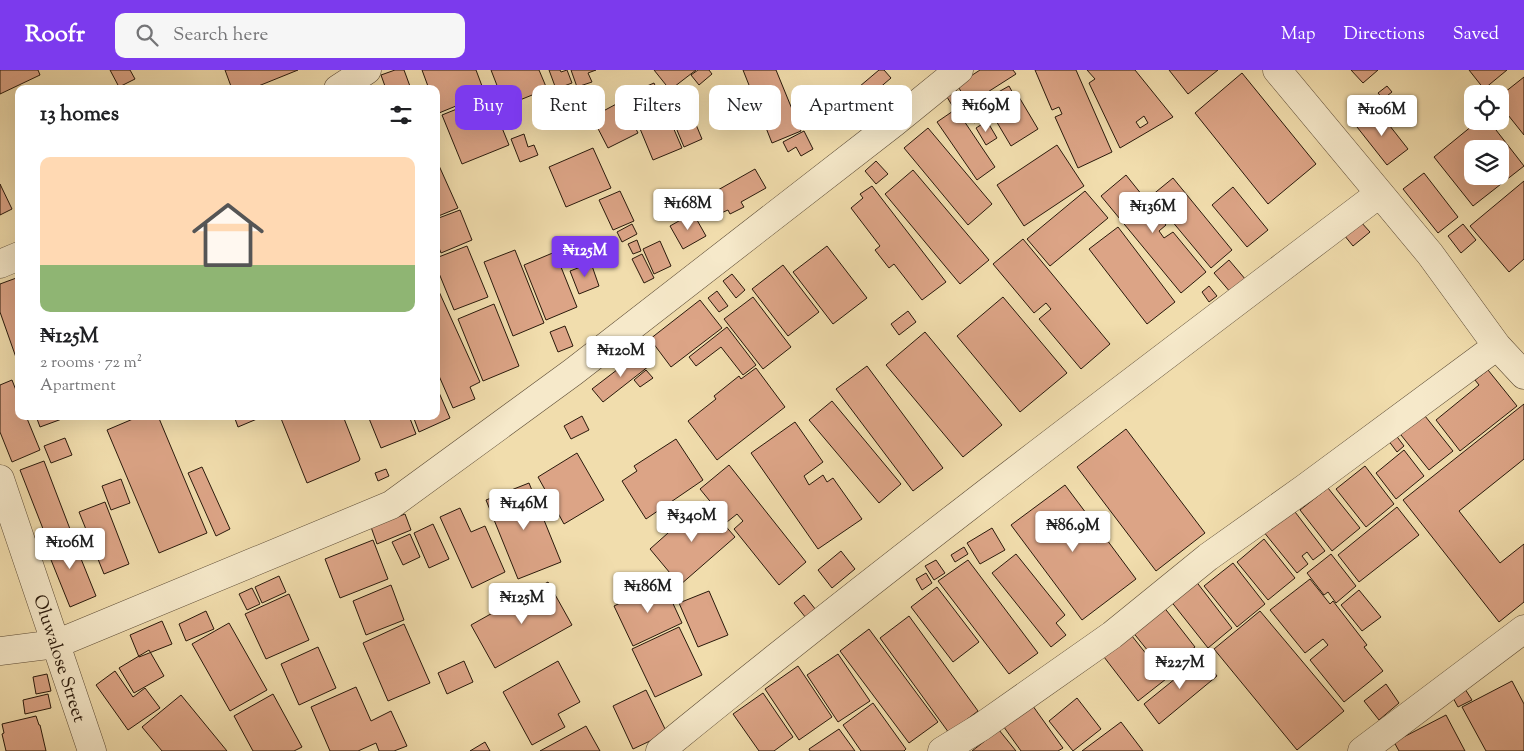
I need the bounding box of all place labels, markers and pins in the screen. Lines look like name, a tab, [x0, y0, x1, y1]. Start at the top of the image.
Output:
pin: ₦169M	[951, 90, 1021, 133]
pin: ₦106M	[1347, 94, 1417, 137]
pin: ₦168M	[653, 189, 723, 231]
pin: ₦136M	[1118, 191, 1188, 234]
pin: ₦125M	[550, 236, 620, 278]
pin: ₦120M	[586, 336, 656, 378]
pin: ₦146M	[489, 488, 559, 531]
pin: ₦340M	[657, 500, 727, 543]
pin: ₦86.9M	[1032, 510, 1114, 553]
pin: ₦106M	[35, 528, 105, 570]
pin: ₦186M	[613, 572, 683, 614]
pin: ₦125M	[487, 582, 557, 625]
pin: ₦227M	[1145, 648, 1215, 690]

